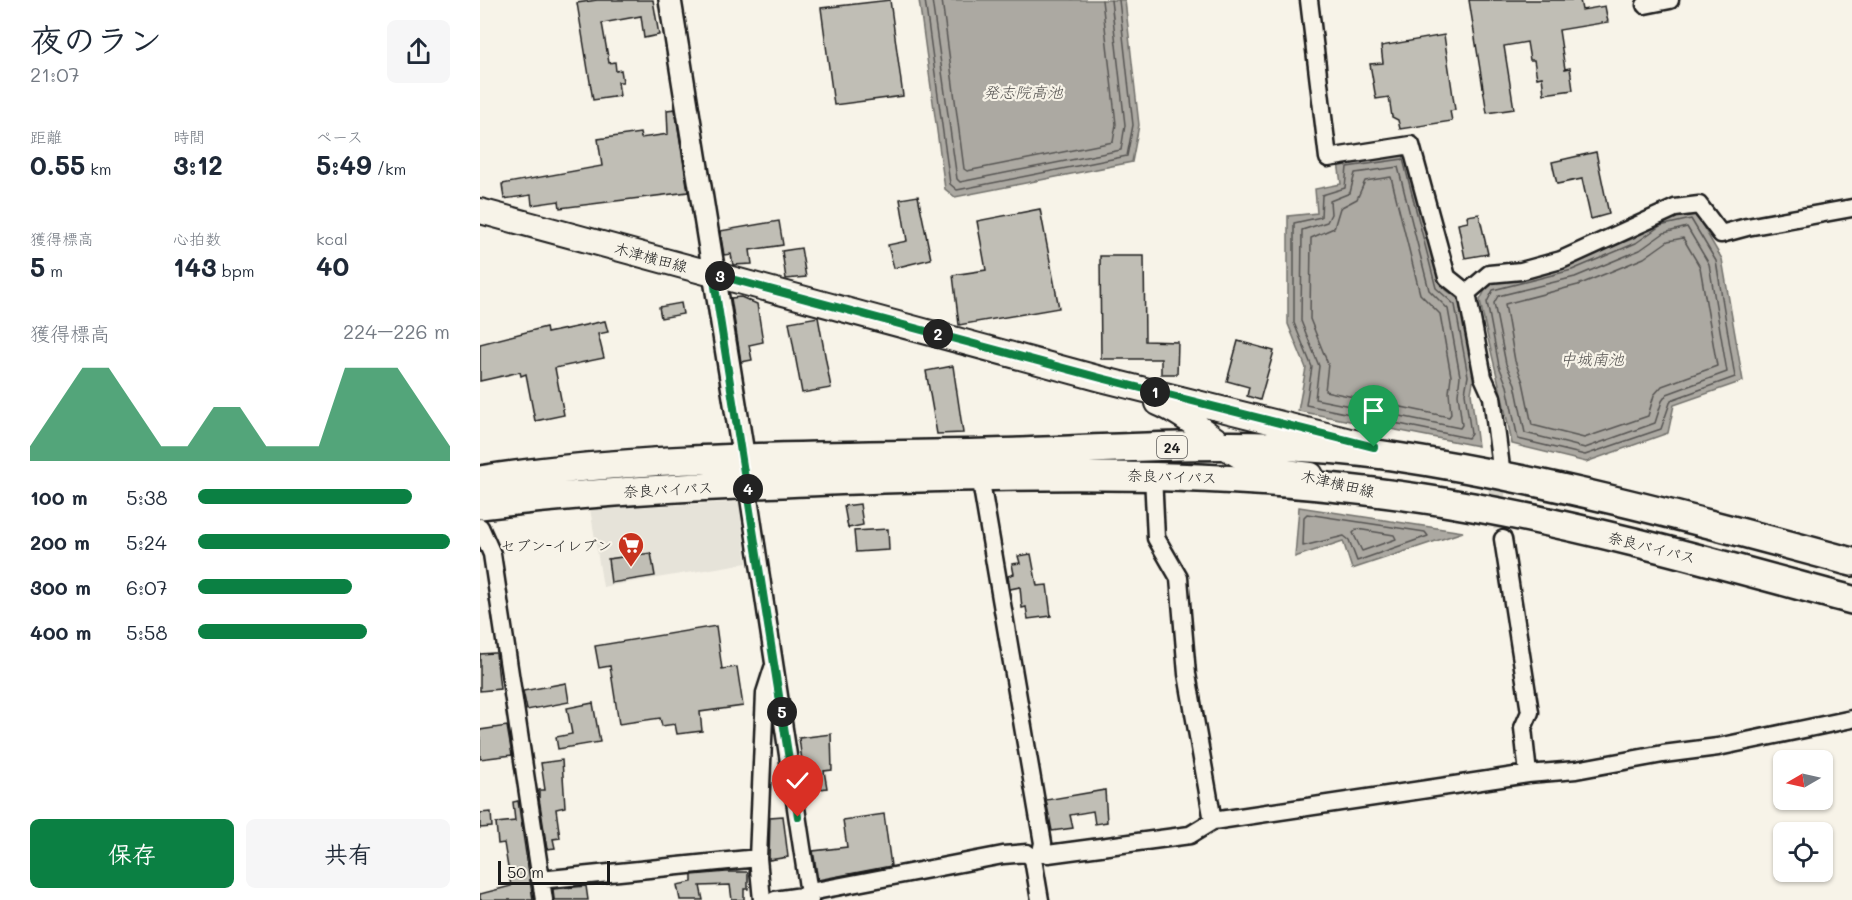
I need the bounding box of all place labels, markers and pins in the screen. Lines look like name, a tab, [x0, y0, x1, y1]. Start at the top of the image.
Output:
pin: 3	[705, 261, 735, 291]
pin: 2	[923, 319, 953, 349]
pin: 1	[1140, 377, 1170, 407]
pin	[1348, 385, 1399, 447]
pin: 4	[733, 474, 763, 504]
supermarket icon: セブン-イレブン	[616, 530, 646, 568]
place label: セブン-イレブン	[501, 535, 612, 555]
pin: 5	[767, 697, 797, 727]
pin	[772, 755, 823, 817]

